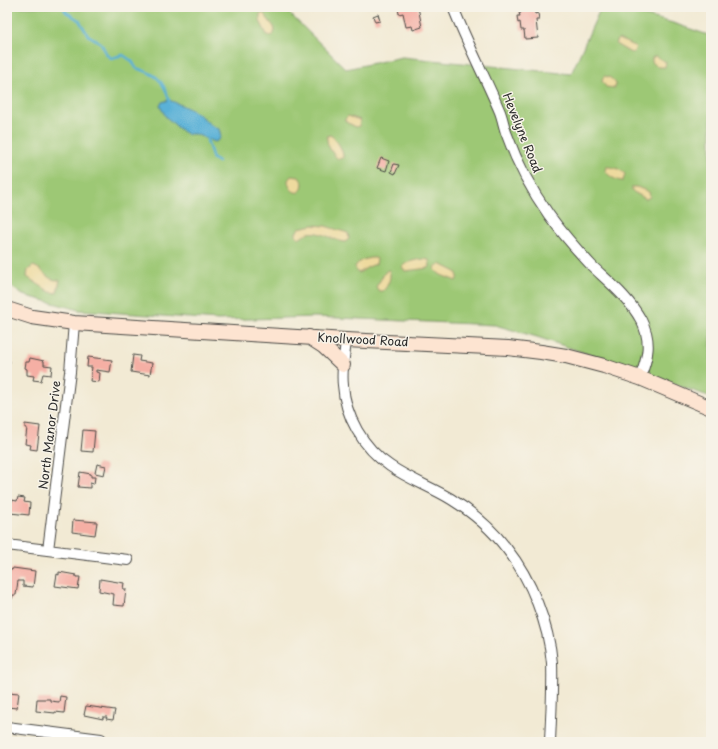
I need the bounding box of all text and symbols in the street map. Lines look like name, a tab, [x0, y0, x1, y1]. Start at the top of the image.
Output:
street label: Hevelyne Road	[499, 90, 547, 175]
street label: Knollwood Road	[317, 328, 409, 350]
street label: North Manor Drive	[33, 380, 65, 490]

